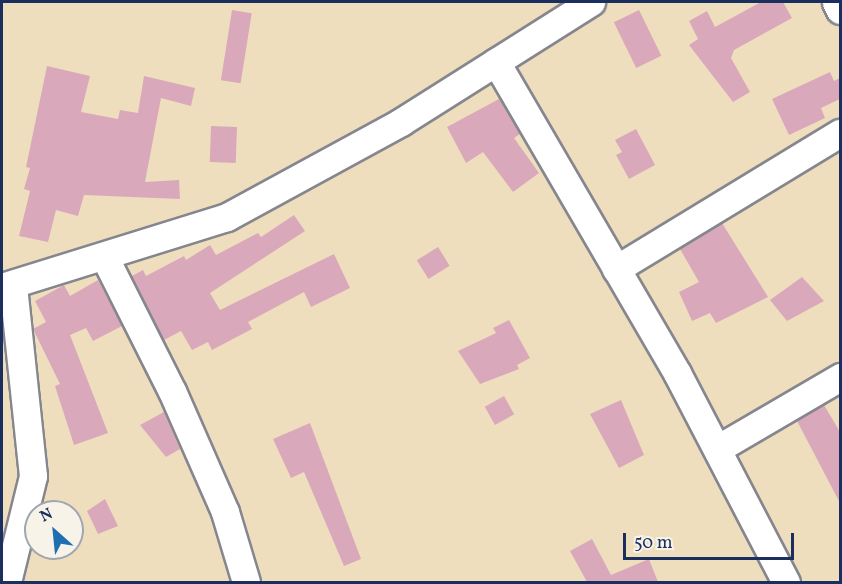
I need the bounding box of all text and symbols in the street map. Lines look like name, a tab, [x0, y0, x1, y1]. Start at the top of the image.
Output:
north arrow	[24, 500, 84, 560]
text: N	[37, 503, 57, 528]
scale bar	[626, 521, 797, 559]
text: 50 m	[634, 531, 673, 556]

